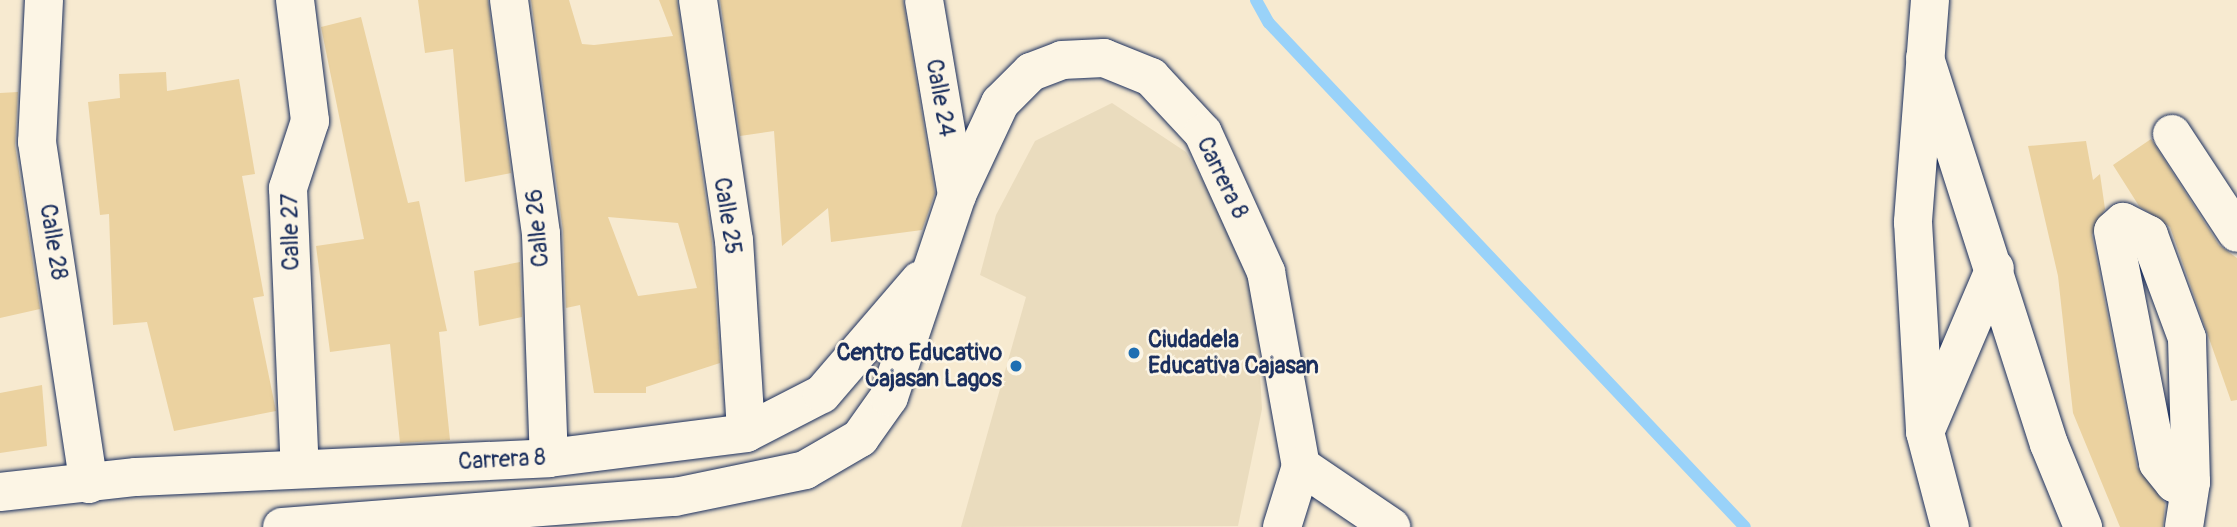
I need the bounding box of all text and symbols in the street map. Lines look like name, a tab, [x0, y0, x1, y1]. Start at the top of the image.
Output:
street label: Calle 24	[920, 57, 960, 139]
street label: Carrera 8	[1190, 133, 1254, 223]
street label: Calle 25	[707, 176, 747, 256]
street label: Calle 26	[521, 188, 555, 268]
street label: Calle 27	[277, 193, 305, 271]
street label: Calle 28	[33, 202, 73, 282]
place label: Ciudadela Educativa Cajasan	[1148, 326, 1319, 380]
place label: Centro Educativo Cajasan Lagos	[837, 339, 1002, 393]
marker: Ciudadela Educativa Cajasan	[1126, 345, 1142, 361]
marker: Centro Educativo Cajasan Lagos	[1008, 358, 1024, 374]
street label: Carrera 8	[457, 444, 547, 476]

